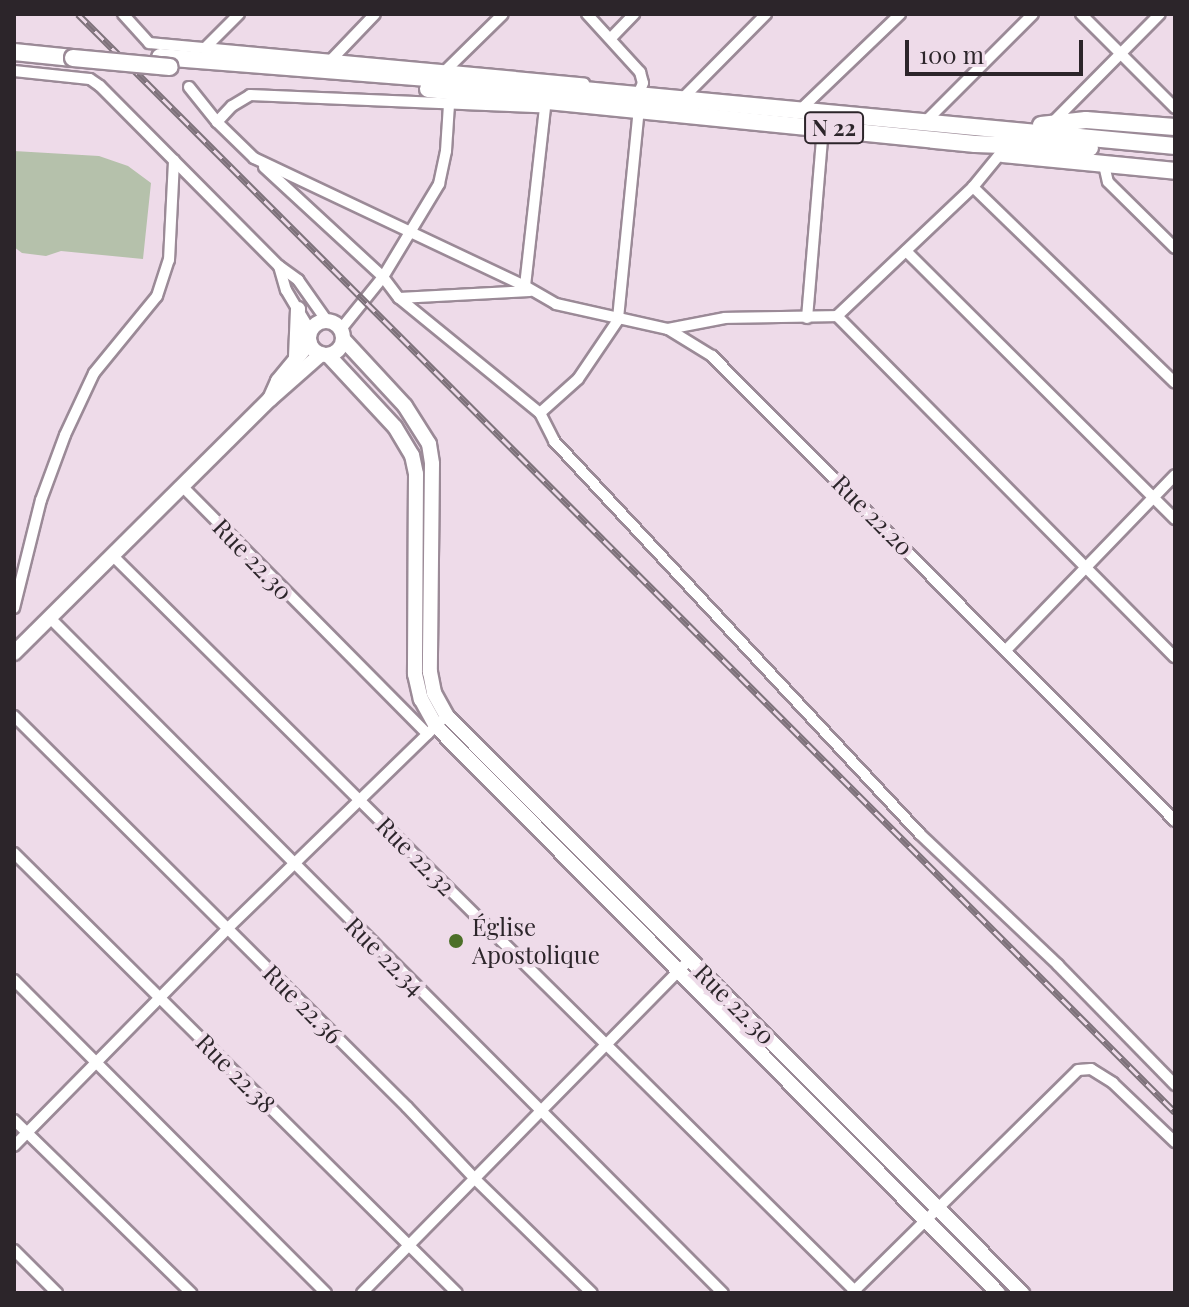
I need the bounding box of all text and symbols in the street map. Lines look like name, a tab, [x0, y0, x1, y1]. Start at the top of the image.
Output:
scale bar	[909, 24, 1087, 74]
text: 100 m	[919, 38, 984, 70]
road number: N 22	[802, 110, 866, 146]
street label: Rue 22.20	[827, 469, 919, 561]
street label: Rue 22.30	[207, 512, 299, 606]
street label: Rue 22.32	[371, 811, 461, 901]
street label: Rue 22.34	[340, 911, 430, 1001]
place label: Église Apostolique	[472, 913, 600, 969]
marker: Église Apostolique	[447, 932, 465, 950]
street label: Rue 22.30	[689, 958, 781, 1050]
street label: Rue 22.36	[258, 959, 348, 1049]
street label: Rue 22.38	[190, 1027, 282, 1119]

